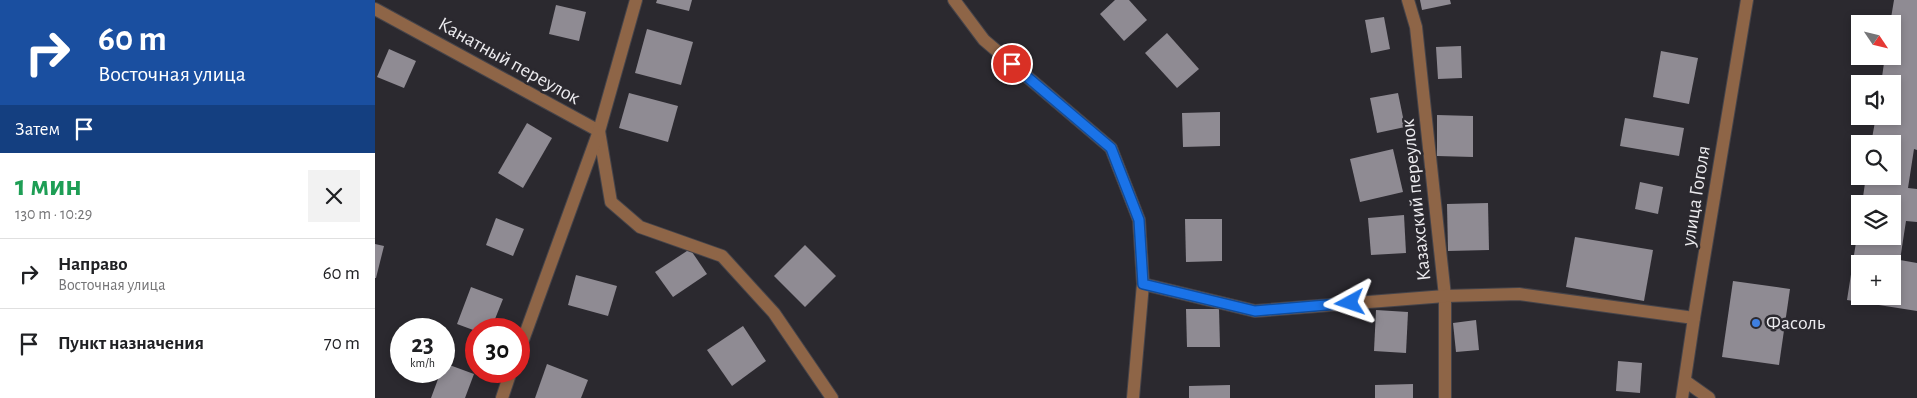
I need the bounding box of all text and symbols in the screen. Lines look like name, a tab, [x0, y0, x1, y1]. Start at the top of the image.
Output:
street label: Канатный переулок	[435, 14, 583, 108]
north arrow	[1851, 15, 1901, 65]
map controls	[1851, 15, 1901, 305]
icon: right	[15, 20, 80, 85]
text: 60 m	[98, 22, 167, 57]
pin	[991, 43, 1033, 85]
icon: arrive	[998, 50, 1026, 78]
text: Восточная улица	[98, 63, 246, 85]
button: sound	[1851, 75, 1901, 125]
icon: arrive	[70, 115, 98, 143]
street label: Казахский переулок	[1398, 118, 1434, 282]
text: Затем	[15, 120, 60, 139]
button: search	[1851, 135, 1901, 185]
street label: улица Гоголя	[1678, 144, 1714, 249]
button: close	[308, 170, 360, 222]
text: 1 мин	[15, 171, 82, 201]
button: layers	[1851, 195, 1901, 245]
text: 130 m · 10:29	[15, 206, 92, 222]
text: Направо	[58, 255, 128, 274]
button: +	[1851, 255, 1901, 305]
icon: right	[15, 260, 43, 288]
text: 60 m	[323, 264, 360, 283]
position arrow	[1323, 276, 1375, 328]
text: Восточная улица	[58, 277, 166, 293]
place label: Фасоль	[1766, 313, 1826, 333]
marker: Фасоль	[1750, 317, 1762, 329]
speed limit sign: 30	[465, 318, 530, 383]
icon: arrive	[15, 330, 43, 358]
text: 23	[411, 332, 434, 357]
text: Пункт назначения	[58, 334, 204, 353]
text: 70 m	[324, 334, 360, 353]
text: km/h	[410, 357, 435, 369]

